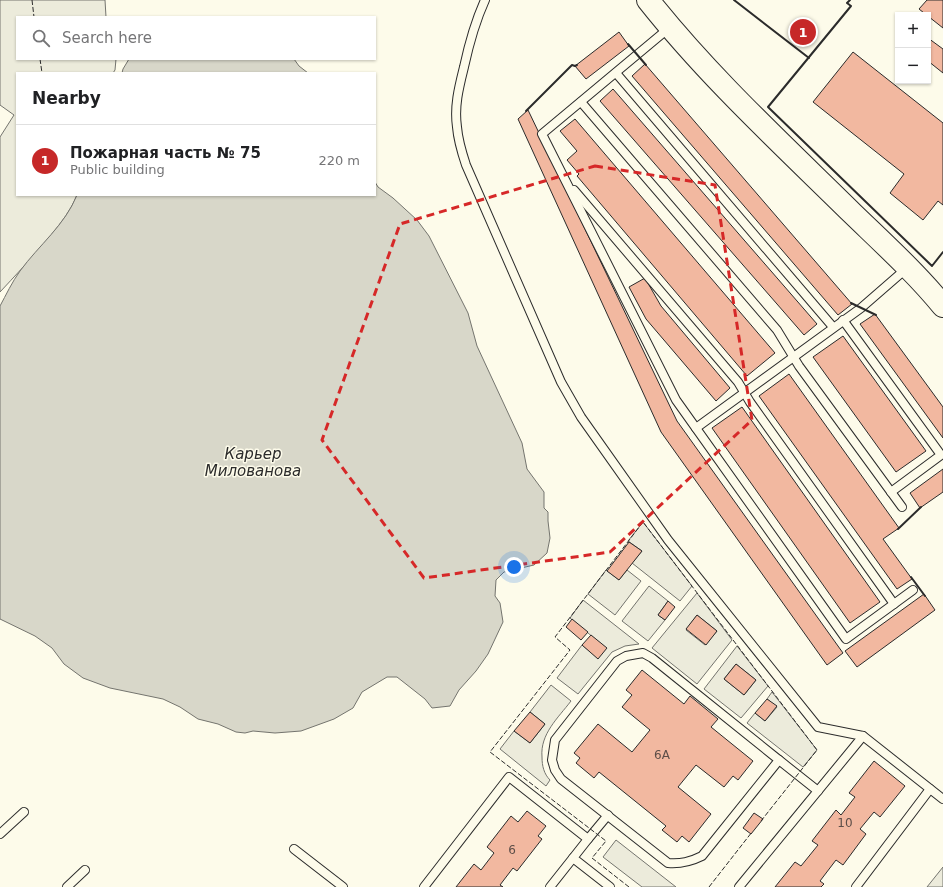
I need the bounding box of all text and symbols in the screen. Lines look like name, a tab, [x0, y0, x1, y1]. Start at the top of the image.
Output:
map controls	[895, 12, 931, 84]
button: +	[895, 12, 931, 48]
search box	[16, 16, 376, 60]
pin: 1	[790, 17, 816, 47]
icon: search	[30, 27, 52, 49]
text: Search here	[62, 29, 152, 47]
button: −	[895, 48, 931, 84]
text: Nearby	[32, 88, 101, 108]
text: Пожарная часть № 75	[70, 144, 261, 162]
text: 1	[40, 153, 50, 168]
text: 220 m	[318, 153, 360, 168]
text: Public building	[70, 162, 165, 177]
water label: Карьер Милованова	[205, 445, 301, 480]
your location	[504, 557, 524, 577]
house number: 6А	[654, 748, 671, 762]
house number: 10	[837, 816, 853, 830]
house number: 6	[508, 843, 516, 857]

